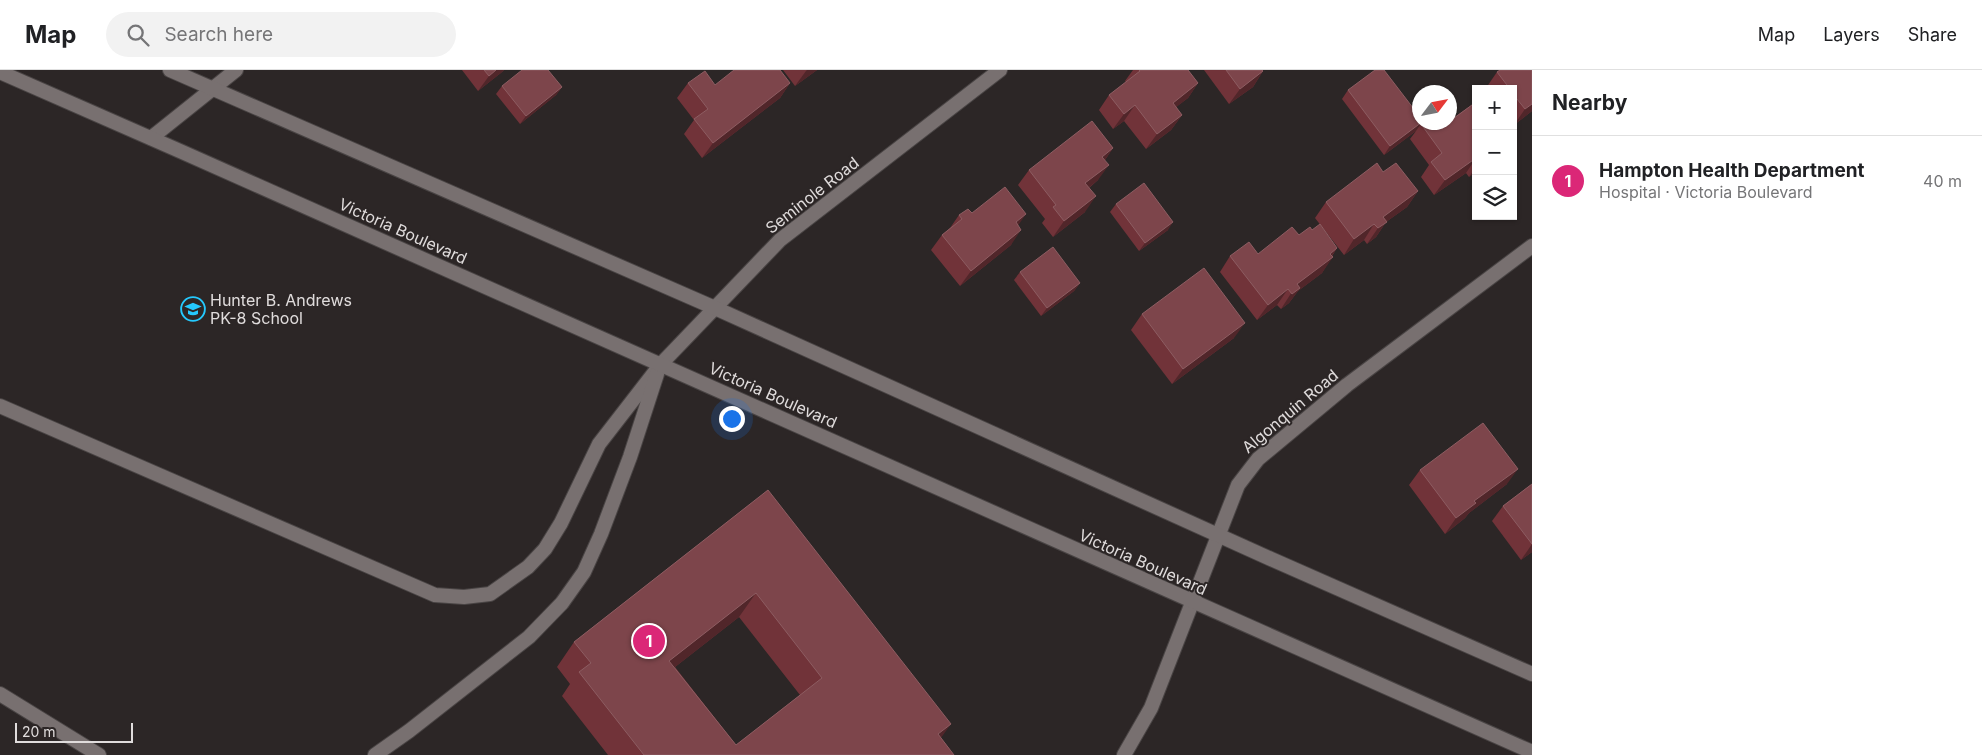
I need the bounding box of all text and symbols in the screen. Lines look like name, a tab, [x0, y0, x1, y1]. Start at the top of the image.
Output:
search box	[106, 12, 456, 57]
text: Map	[25, 20, 76, 49]
icon: search	[124, 21, 152, 49]
text: Search here	[164, 23, 273, 46]
text: Map	[1758, 24, 1795, 45]
text: Layers	[1823, 24, 1880, 45]
text: Share	[1908, 24, 1957, 45]
north arrow	[1412, 85, 1457, 130]
map controls	[1472, 85, 1517, 220]
button: +	[1472, 85, 1517, 130]
text: Nearby	[1552, 90, 1627, 115]
button: −	[1472, 130, 1517, 175]
street label: Seminole Road	[761, 152, 863, 238]
text: Hampton Health Department	[1599, 159, 1865, 182]
text: 1	[1565, 171, 1571, 191]
text: 40 m	[1923, 171, 1962, 191]
button: layers	[1472, 175, 1517, 220]
text: Hospital · Victoria Boulevard	[1599, 182, 1813, 202]
street label: Victoria Boulevard	[336, 194, 470, 268]
place label: Hunter B. Andrews PK-8 School	[210, 290, 352, 328]
school or university icon: Hunter B. Andrews PK-8 School	[180, 296, 206, 322]
street label: Victoria Boulevard	[706, 358, 840, 432]
street label: Algonquin Road	[1238, 365, 1342, 457]
your location	[719, 406, 745, 432]
street label: Victoria Boulevard	[1076, 525, 1210, 599]
pin: 1	[633, 622, 665, 660]
scale bar	[15, 720, 132, 743]
text: 20 m	[22, 723, 56, 740]

